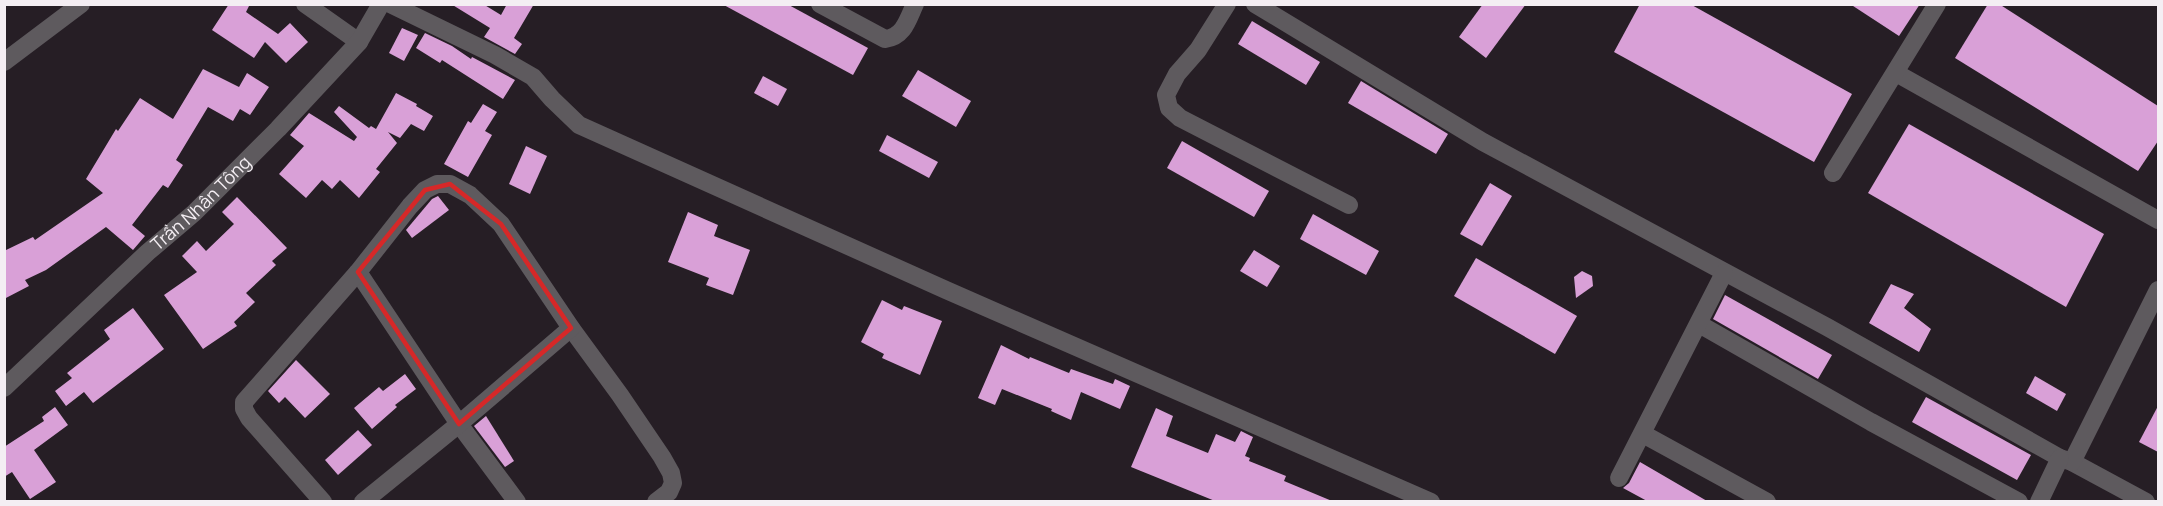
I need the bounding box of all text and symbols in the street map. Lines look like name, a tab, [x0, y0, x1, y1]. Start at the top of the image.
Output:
street label: Trần Nhân Tông	[145, 150, 256, 256]

